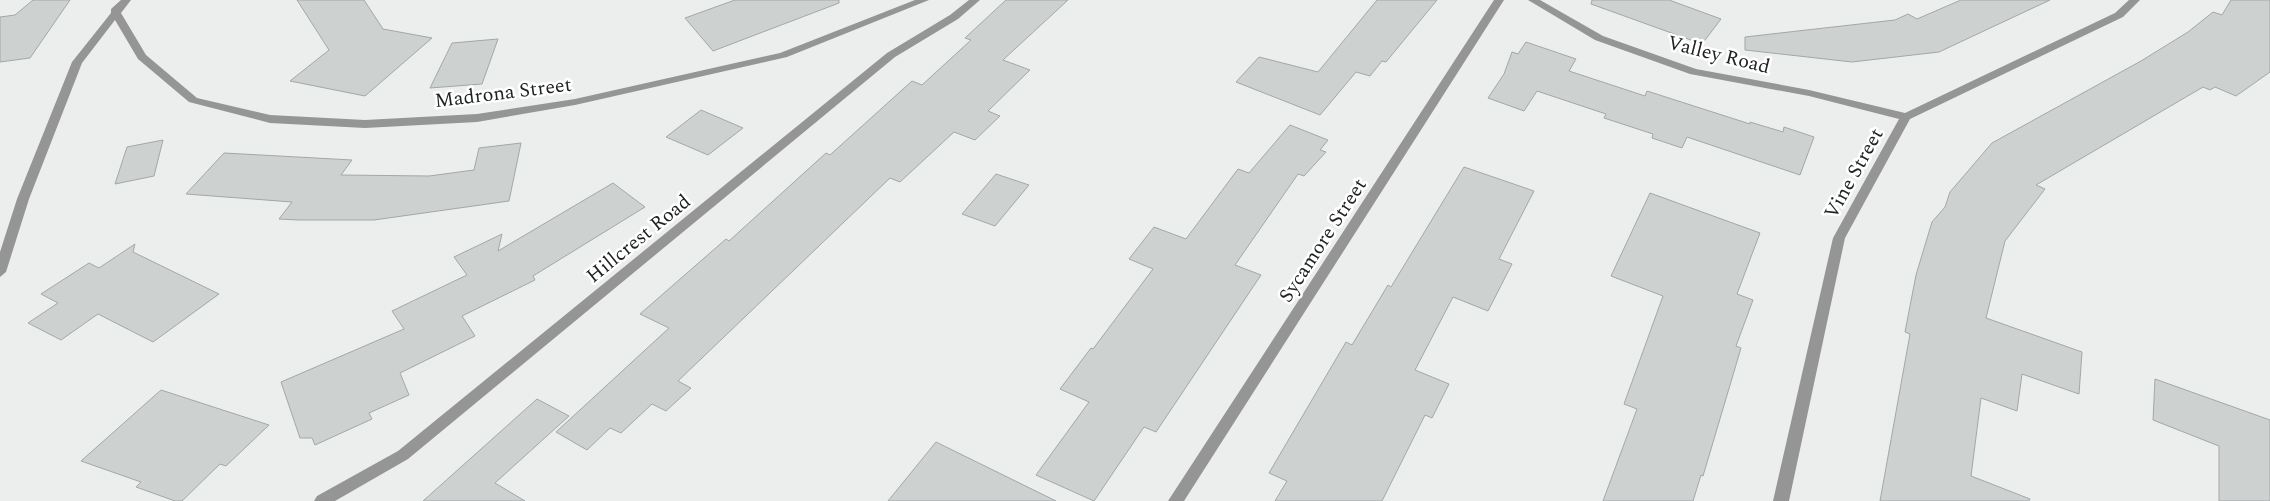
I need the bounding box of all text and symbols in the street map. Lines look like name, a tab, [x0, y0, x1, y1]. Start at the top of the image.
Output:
street label: Valley Road	[1664, 28, 1773, 82]
street label: Madrona Street	[433, 70, 573, 116]
street label: Vine Street	[1817, 123, 1891, 224]
street label: Sycamore Street	[1271, 172, 1374, 309]
street label: Hillcrest Road	[580, 187, 697, 290]

